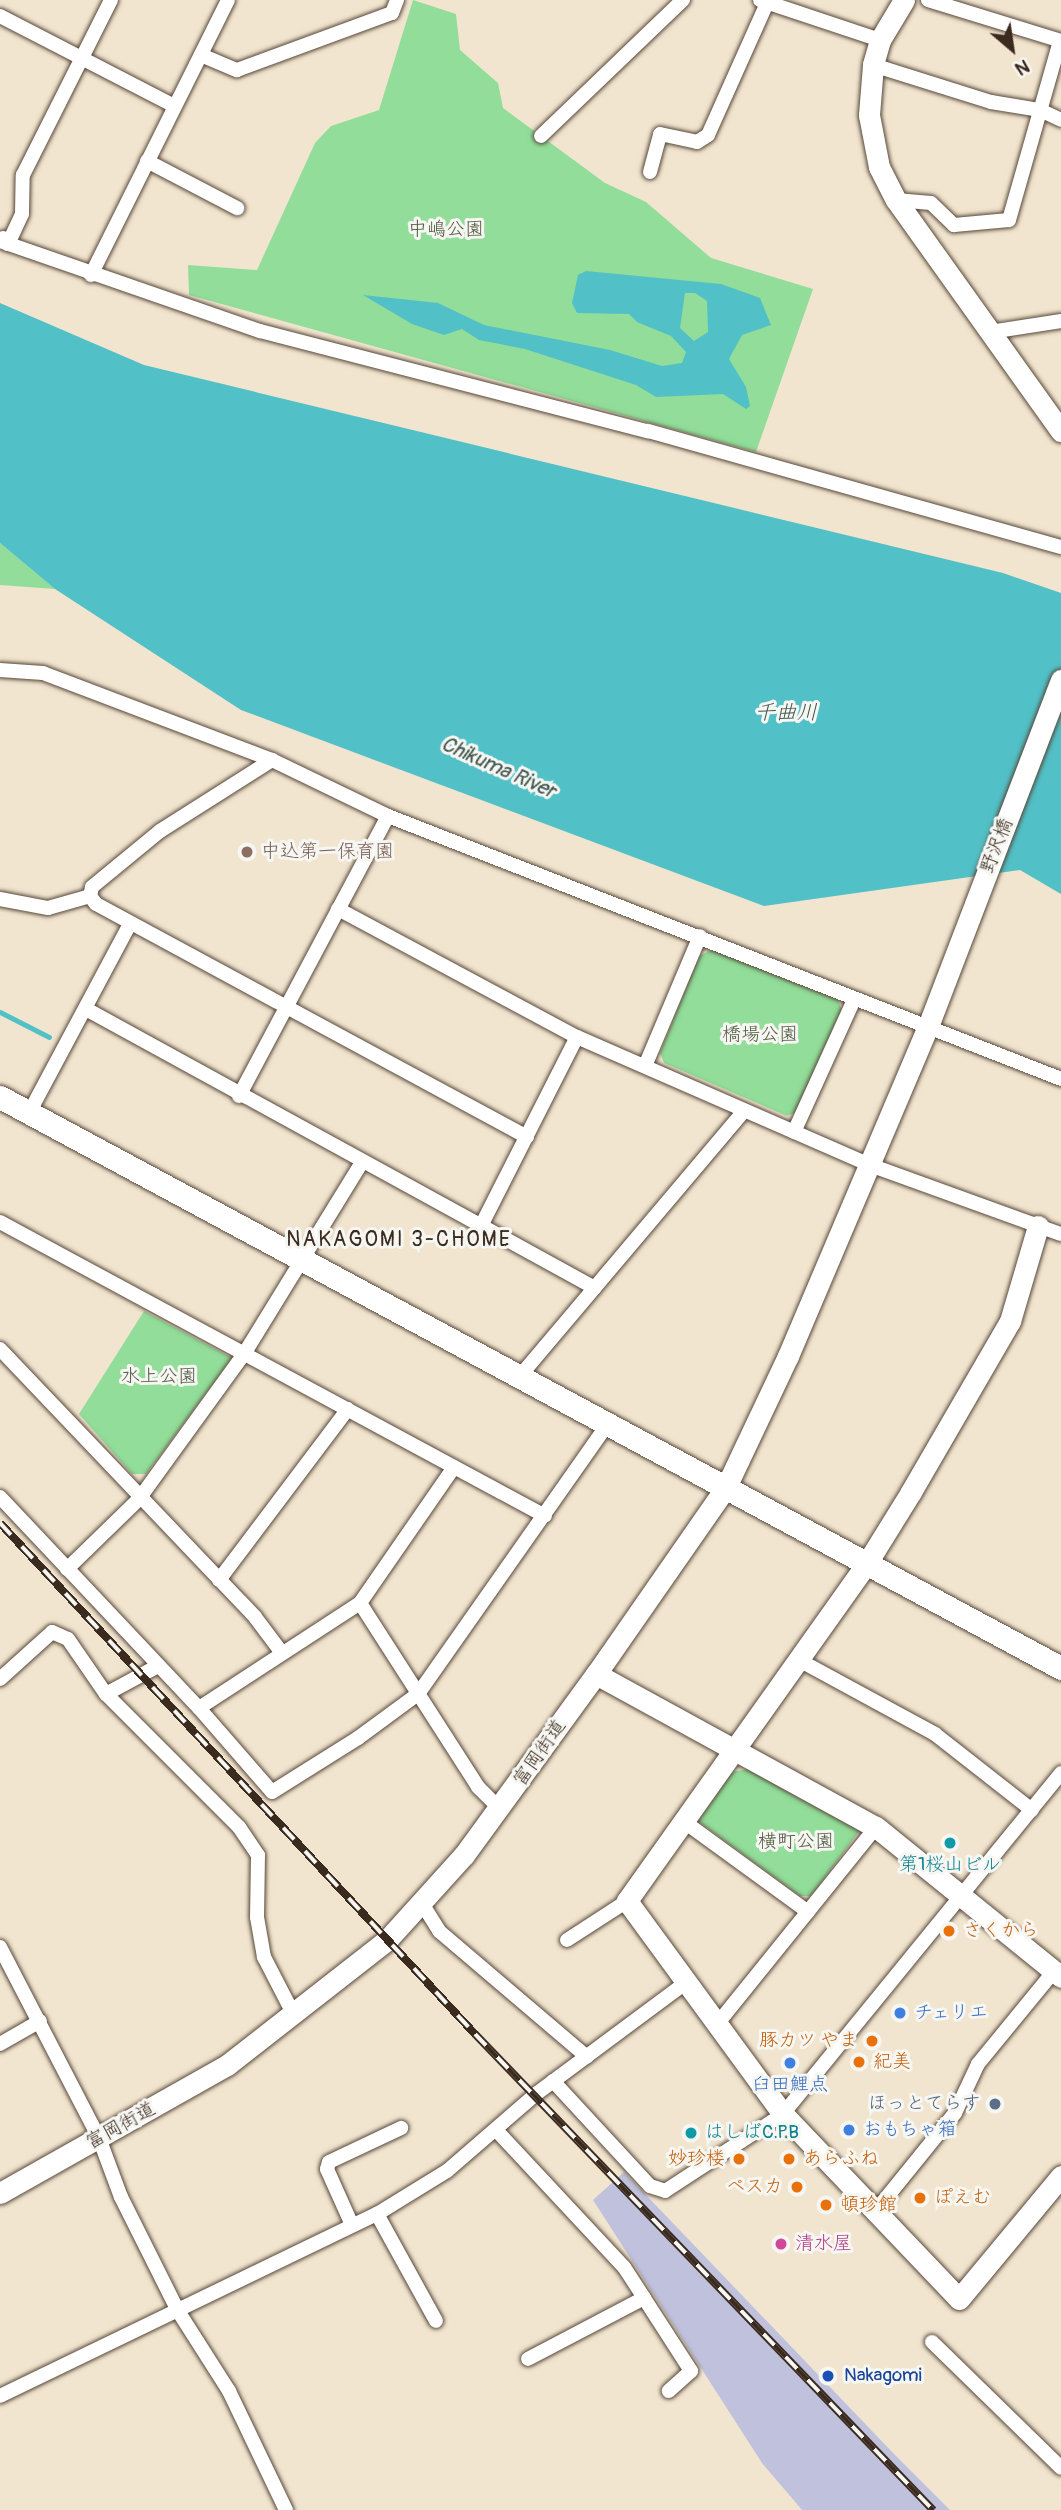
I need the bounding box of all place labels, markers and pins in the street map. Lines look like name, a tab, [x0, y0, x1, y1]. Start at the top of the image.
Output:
place label: 中込第一保育園	[261, 841, 394, 863]
marker: 中込第一保育園	[239, 844, 255, 860]
marker: 第1桜山ビル	[942, 1835, 958, 1851]
place label: 第1桜山ビル	[899, 1854, 1001, 1876]
place label: さくから	[963, 1920, 1039, 1942]
marker: さくから	[941, 1923, 957, 1939]
place label: チェリエ	[914, 2002, 990, 2024]
marker: チェリエ	[892, 2005, 908, 2021]
place label: 豚カツ やま	[759, 2030, 858, 2052]
marker: 豚カツ やま	[864, 2033, 880, 2049]
place label: 紀美	[873, 2051, 911, 2073]
marker: 紀美	[851, 2054, 867, 2070]
marker: 臼田鯉点	[782, 2055, 798, 2071]
place label: 臼田鯉点	[752, 2074, 828, 2096]
place label: ほっとてらす	[867, 2093, 981, 2115]
marker: ほっとてらす	[987, 2096, 1003, 2112]
place label: おもちゃ箱	[863, 2119, 958, 2141]
place label: はしばC.P.B	[705, 2122, 799, 2144]
marker: おもちゃ箱	[841, 2122, 857, 2138]
marker: はしばC.P.B	[683, 2125, 699, 2141]
place label: 妙珍楼	[668, 2148, 725, 2170]
place label: あらふね	[803, 2148, 879, 2170]
marker: 妙珍楼	[731, 2151, 747, 2167]
marker: あらふね	[781, 2151, 797, 2167]
place label: ペスカ	[726, 2176, 783, 2198]
marker: ペスカ	[789, 2179, 805, 2195]
place label: ぽえむ	[934, 2187, 991, 2209]
marker: ぽえむ	[912, 2190, 928, 2206]
place label: 頓珍館	[840, 2194, 897, 2216]
marker: 頓珍館	[818, 2197, 834, 2213]
place label: 清水屋	[795, 2233, 852, 2255]
marker: 清水屋	[773, 2236, 789, 2252]
place label: Nakagomi	[844, 2365, 922, 2387]
marker: Nakagomi	[818, 2366, 838, 2386]

